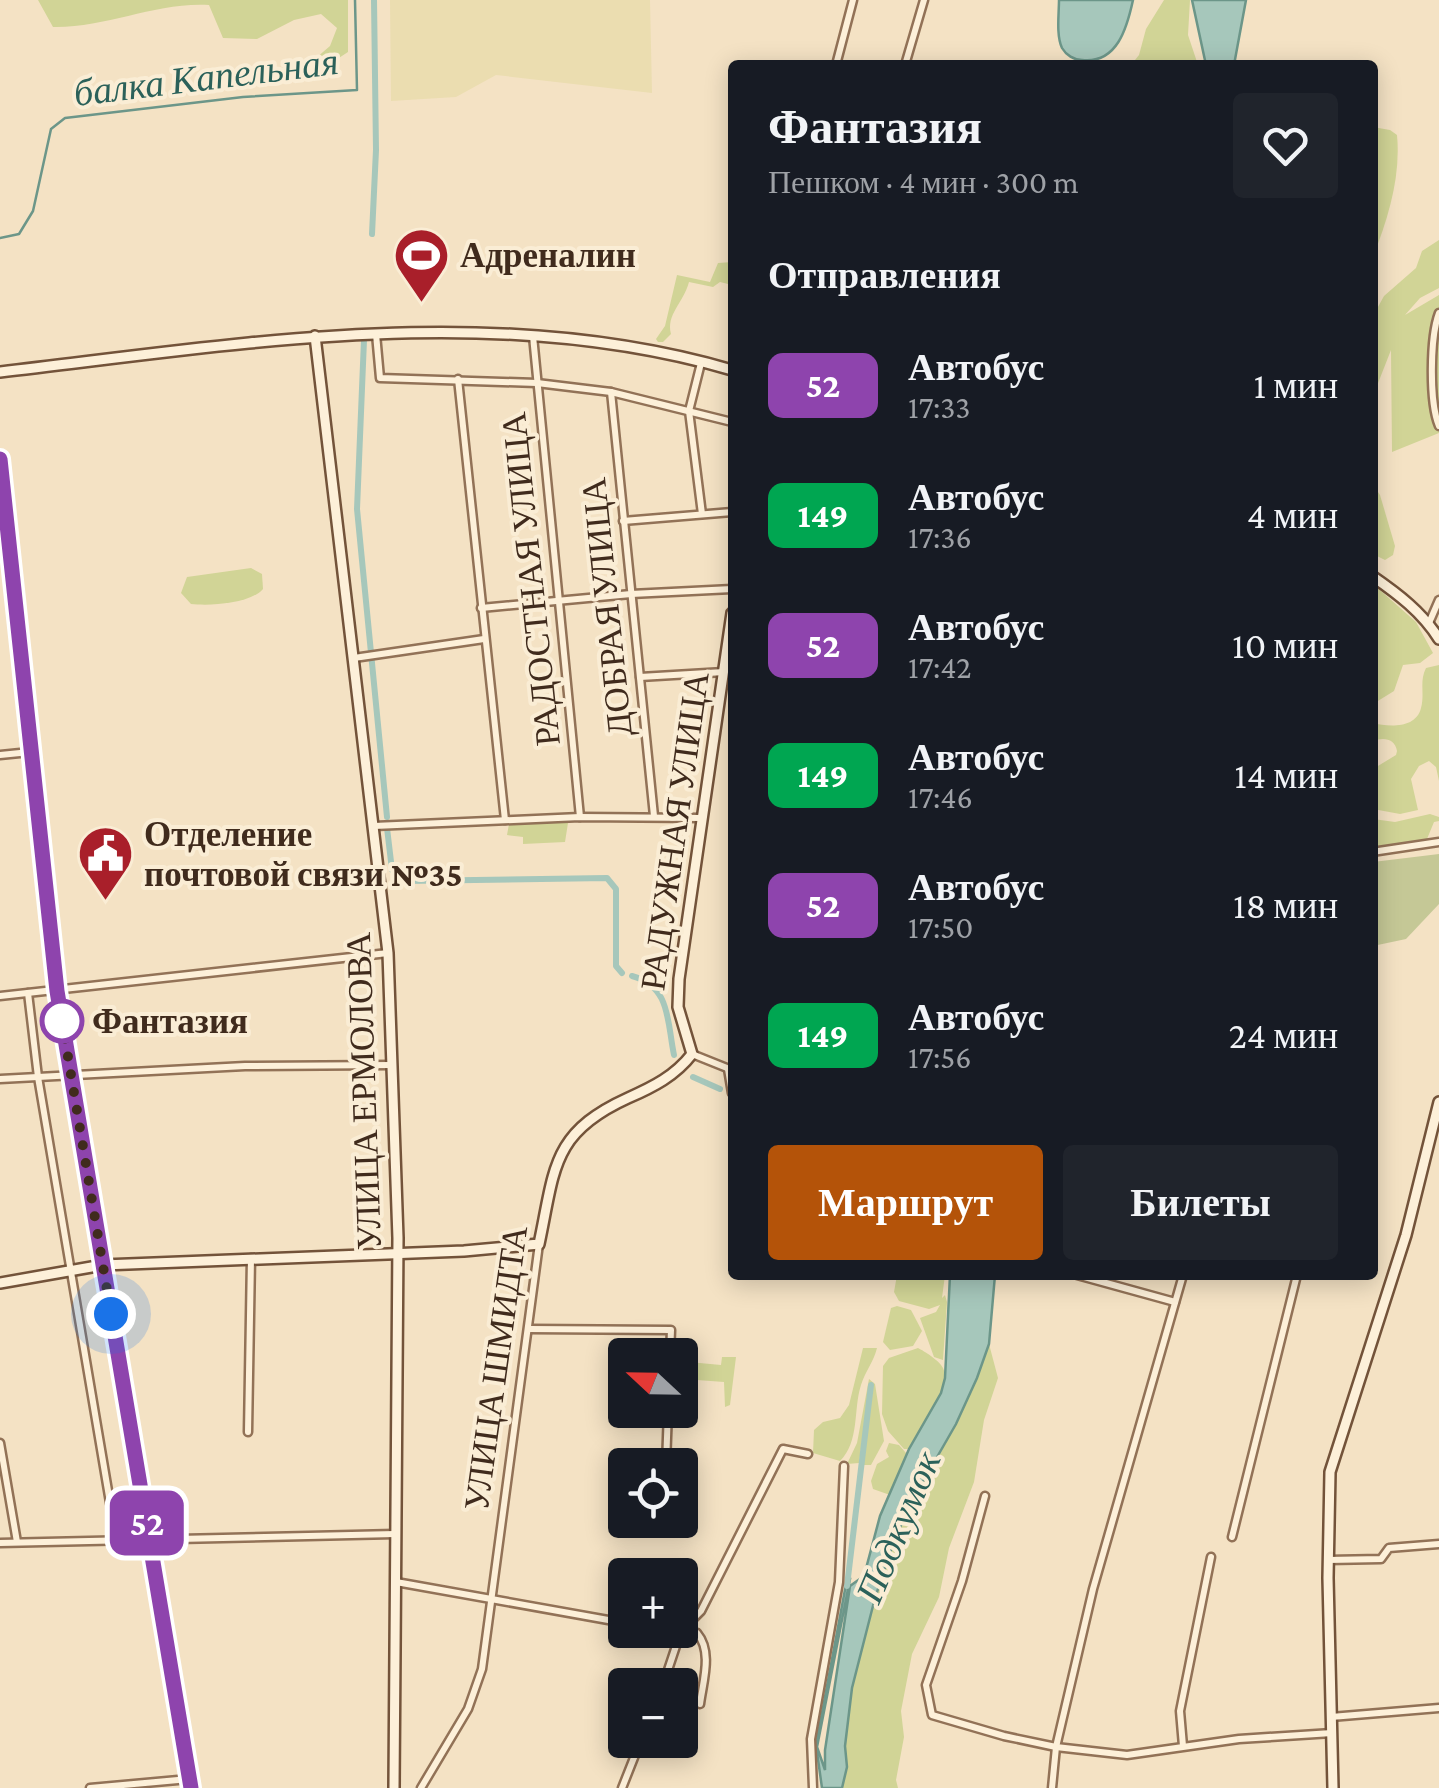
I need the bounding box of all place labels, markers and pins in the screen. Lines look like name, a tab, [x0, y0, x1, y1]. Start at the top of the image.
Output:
sports icon: Адреналин	[391, 225, 451, 304]
place label: Адреналин	[460, 236, 636, 275]
place label: Отделение почтовой связи №35	[144, 815, 463, 894]
public building icon: Отделение почтовой связи №35	[75, 824, 135, 903]
marker: Фантазия	[41, 1000, 83, 1042]
place label: Фантазия	[92, 1002, 248, 1041]

